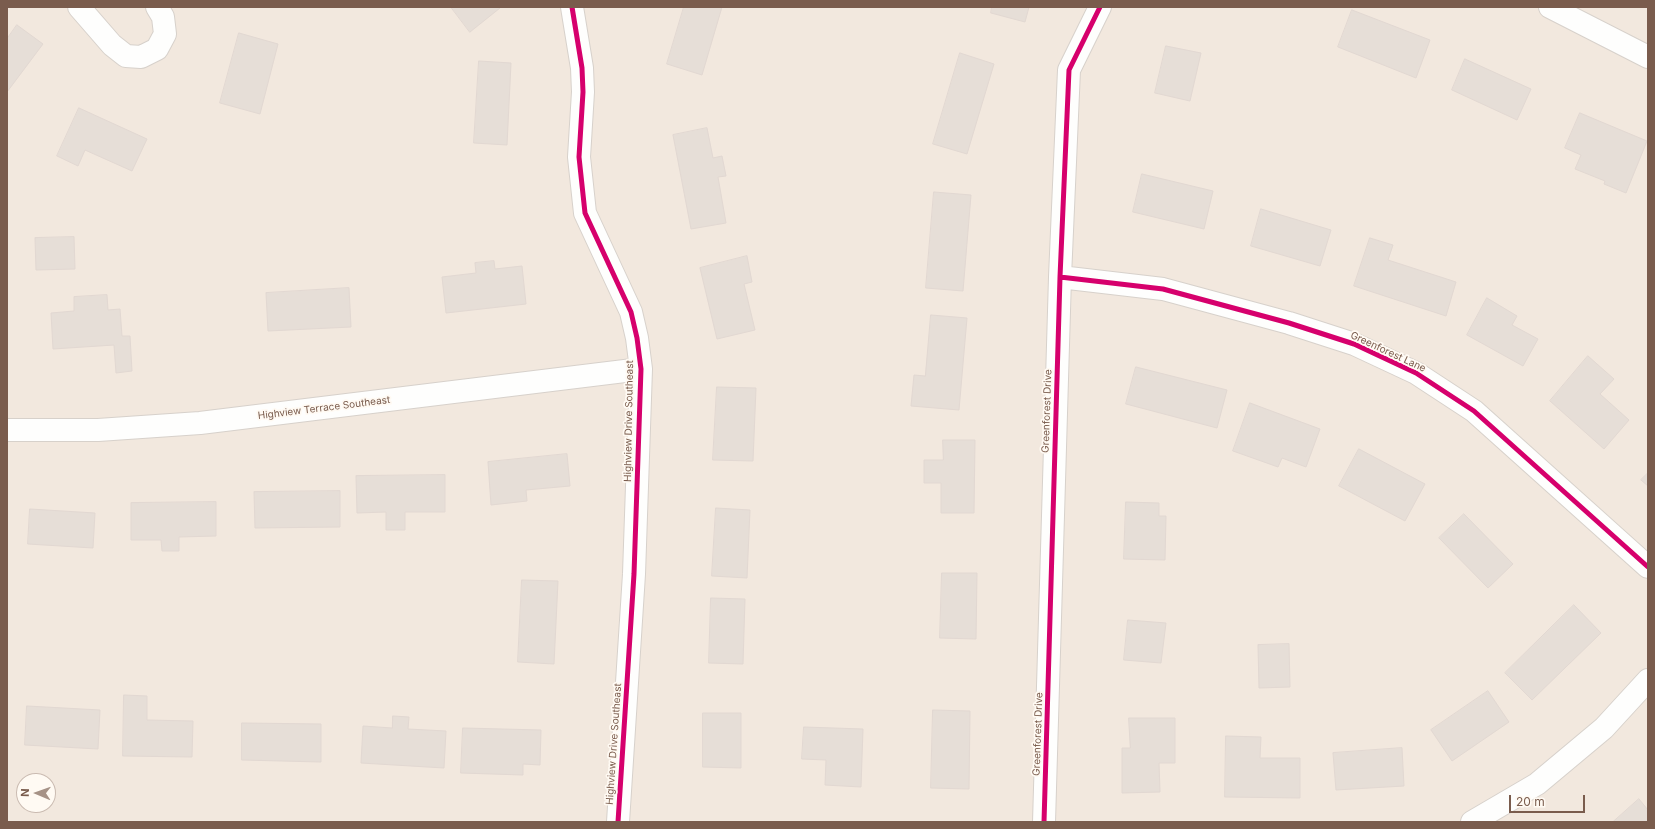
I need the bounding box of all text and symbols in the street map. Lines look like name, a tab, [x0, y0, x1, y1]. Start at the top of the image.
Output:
street label: Greenforest Lane	[1348, 329, 1428, 375]
street label: Highview Drive Southeast	[622, 360, 636, 482]
street label: Greenforest Drive	[1040, 369, 1054, 453]
street label: Highview Terrace Southeast	[257, 394, 391, 422]
street label: Highview Drive Southeast	[604, 683, 624, 805]
street label: Greenforest Drive	[1031, 692, 1045, 776]
north arrow	[16, 773, 56, 813]
scale bar	[1511, 787, 1587, 813]
text: N	[18, 788, 32, 797]
text: 20 m	[1516, 794, 1545, 809]

